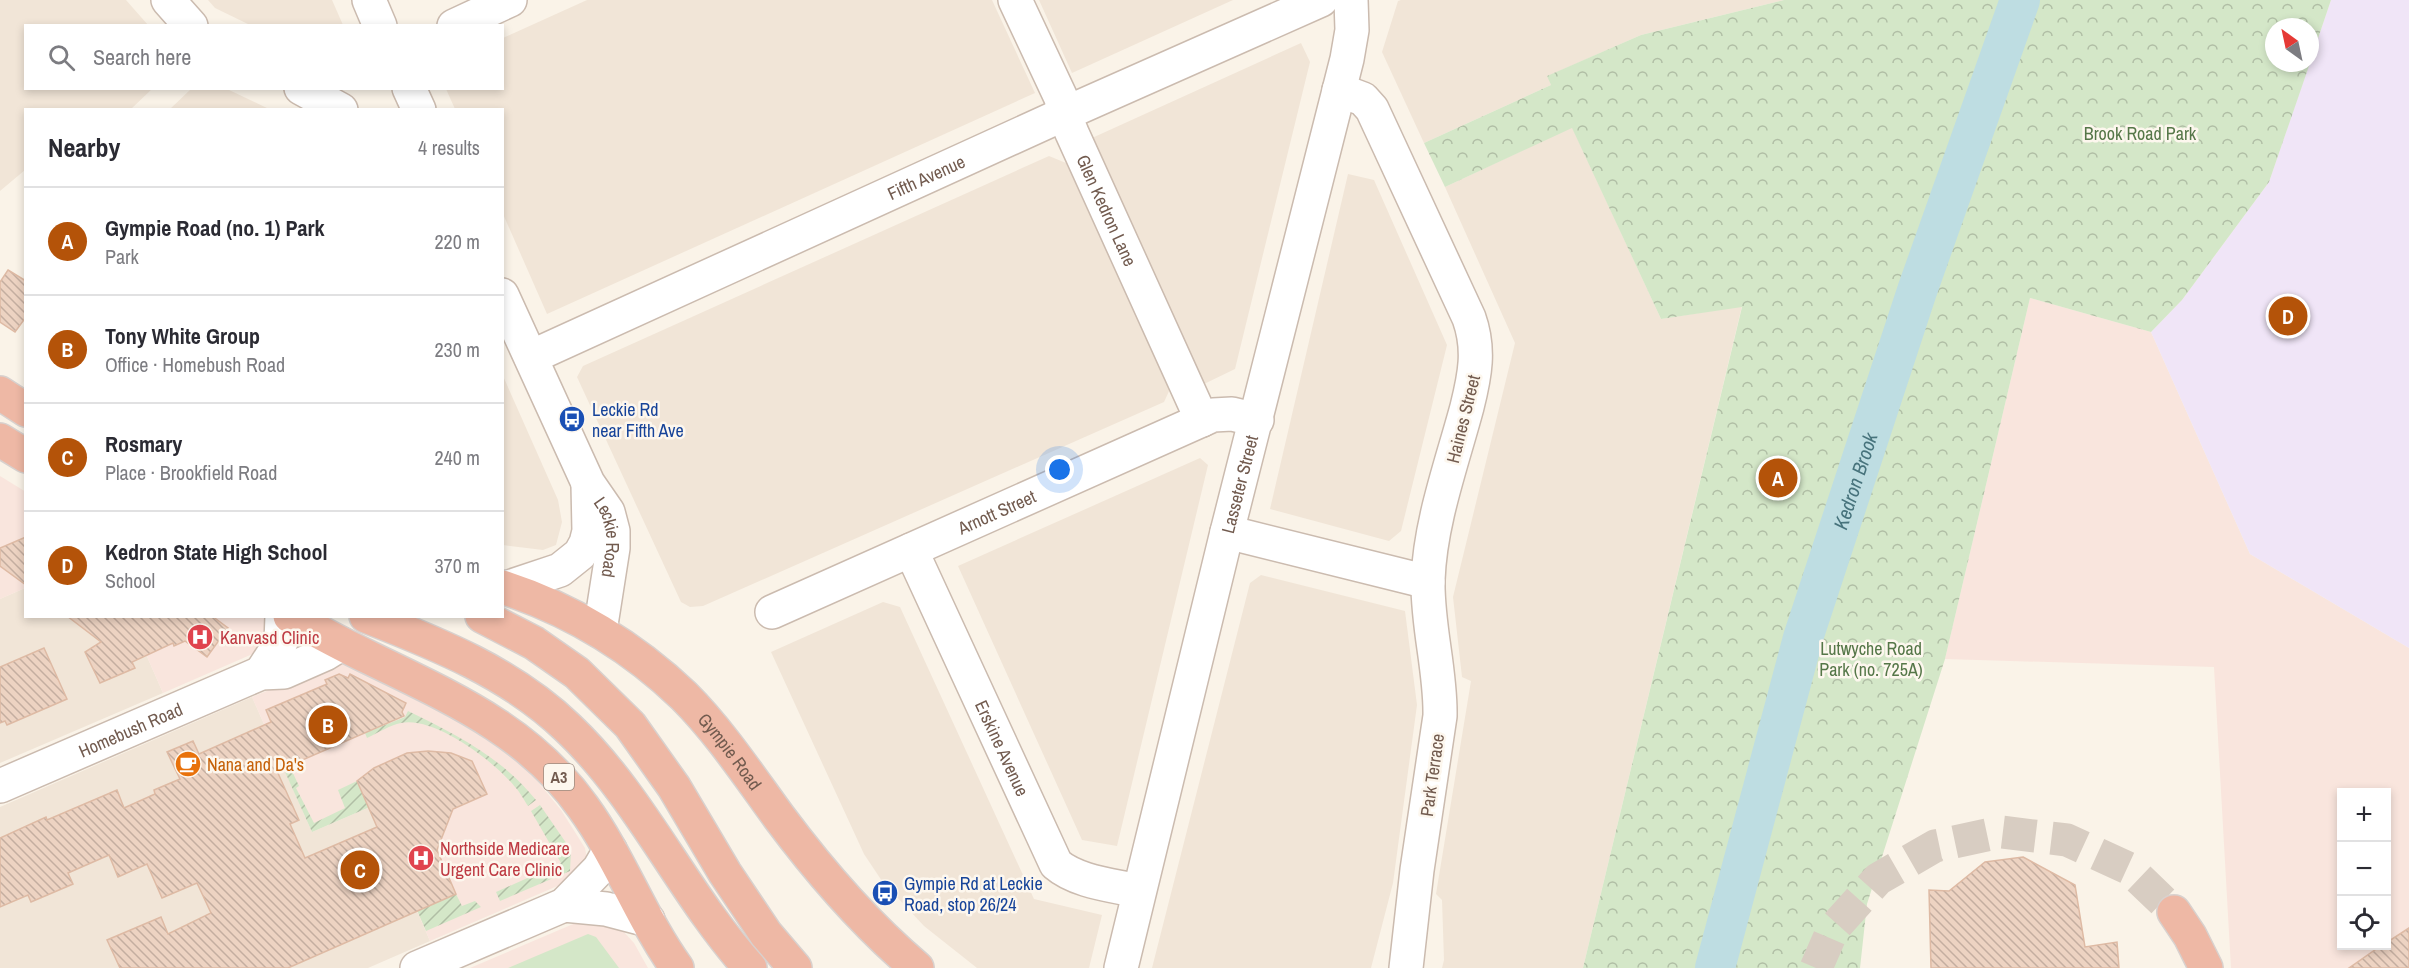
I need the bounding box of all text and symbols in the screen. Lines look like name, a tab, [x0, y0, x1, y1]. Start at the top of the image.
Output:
north arrow	[2265, 18, 2319, 72]
search box	[24, 24, 504, 90]
icon: search	[45, 41, 78, 74]
text: Search here	[93, 42, 191, 72]
park label: Brook Road Park	[2084, 121, 2197, 146]
text: Nearby	[48, 130, 120, 165]
text: 4 results	[418, 134, 480, 161]
street label: Fifth Avenue	[883, 148, 969, 206]
street label: Glen Kedron Lane	[1071, 150, 1143, 270]
text: Gympie Road (no. 1) Park	[105, 213, 325, 243]
text: A	[62, 228, 73, 255]
text: 220 m	[434, 228, 480, 255]
text: Park	[105, 243, 139, 270]
pin: D	[2268, 294, 2308, 338]
text: Tony White Group	[105, 321, 260, 351]
text: B	[62, 336, 73, 363]
text: 230 m	[434, 336, 480, 363]
text: Office · Homebush Road	[105, 351, 285, 378]
street label: Haines Street	[1440, 372, 1486, 466]
place label: Leckie Rd near Fifth Ave	[592, 397, 684, 443]
bus stop icon: Leckie Rd near Fifth Ave	[557, 404, 587, 434]
water label: Kedron Brook	[1826, 428, 1883, 533]
text: Rosmary	[105, 429, 182, 459]
street label: Lasseter Street	[1215, 433, 1264, 536]
text: C	[62, 444, 73, 471]
text: 240 m	[434, 444, 480, 471]
your location	[1045, 455, 1074, 484]
pin: A	[1758, 456, 1798, 500]
text: Place · Brookfield Road	[105, 459, 277, 486]
street label: Arnott Street	[953, 483, 1040, 540]
street label: Leckie Road	[588, 491, 626, 579]
text: Kedron State High School	[105, 537, 328, 567]
text: D	[62, 552, 73, 579]
text: 370 m	[434, 552, 480, 579]
text: School	[105, 567, 155, 594]
hospital icon: Kanvasd Clinic	[185, 622, 215, 652]
place label: Kanvasd Clinic	[220, 625, 319, 650]
park label: Lutwyche Road Park (no. 725A)	[1819, 636, 1923, 682]
street label: Homebush Road	[74, 696, 186, 763]
street label: Erskine Avenue	[969, 696, 1035, 800]
pin: B	[308, 702, 348, 748]
street label: Gympie Road	[693, 707, 768, 795]
street label: Park Terrace	[1414, 732, 1450, 818]
cafe icon: Nana and Da's	[173, 749, 203, 779]
place label: Nana and Da's	[207, 752, 304, 777]
road number: A3	[544, 764, 574, 790]
map controls	[2337, 788, 2391, 950]
button: +	[2337, 788, 2391, 842]
place label: Northside Medicare Urgent Care Clinic	[440, 836, 570, 882]
button: −	[2337, 842, 2391, 896]
hospital icon: Northside Medicare Urgent Care Clinic	[406, 843, 436, 873]
pin: C	[340, 848, 380, 892]
place label: Gympie Rd at Leckie Road, stop 26/24	[904, 871, 1043, 917]
bus stop icon: Gympie Rd at Leckie Road, stop 26/24	[870, 878, 900, 908]
button: locate	[2337, 896, 2391, 950]

